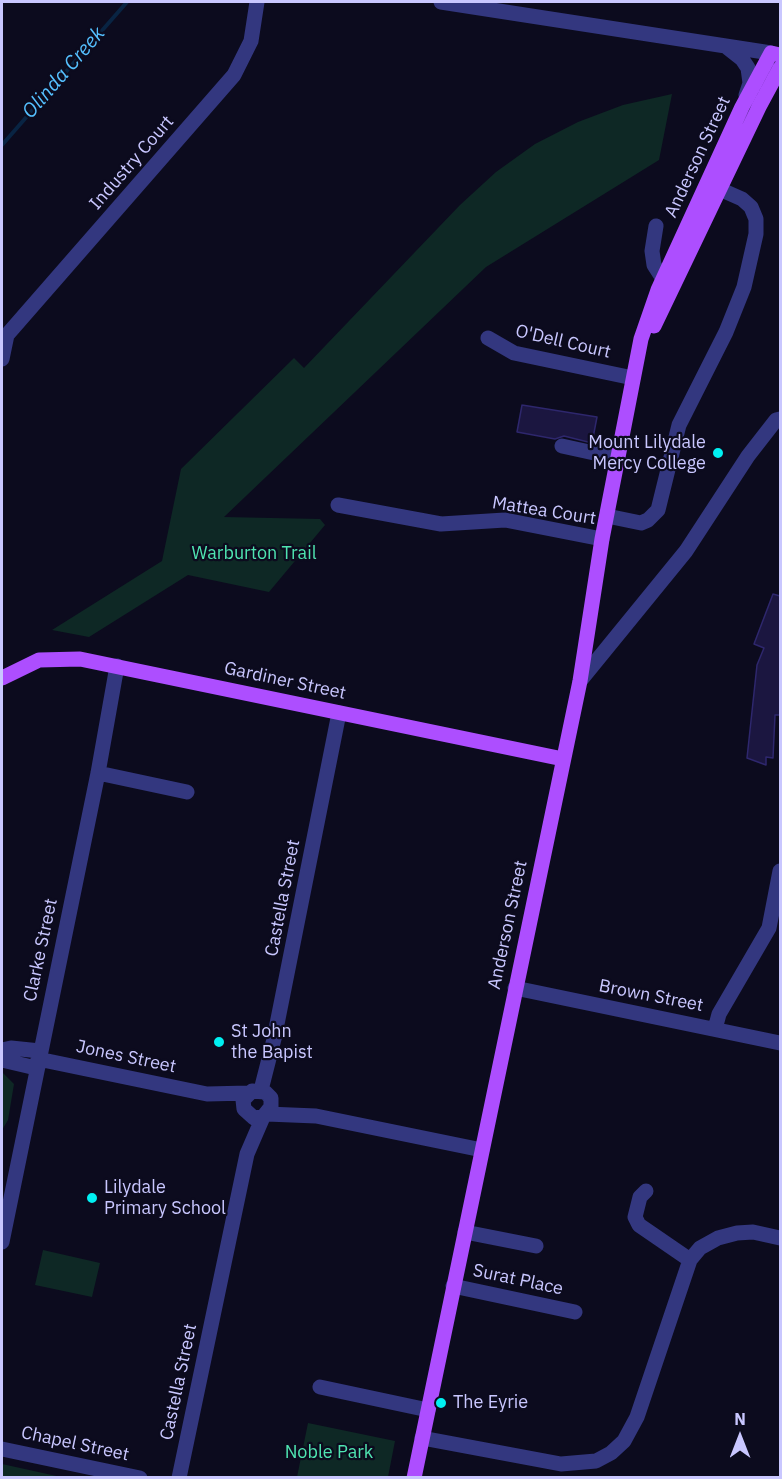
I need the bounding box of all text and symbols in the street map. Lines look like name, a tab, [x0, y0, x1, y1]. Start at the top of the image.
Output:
water label: Olinda Creek	[18, 22, 110, 124]
street label: Anderson Street	[660, 93, 736, 221]
street label: Industry Court	[85, 112, 179, 214]
street label: O'Dell Court	[513, 321, 613, 363]
place label: Mount Lilydale Mercy College	[588, 432, 706, 474]
marker: Mount Lilydale Mercy College	[711, 446, 725, 460]
street label: Mattea Court	[491, 492, 597, 530]
park label: Warburton Trail	[191, 543, 317, 565]
street label: Gardiner Street	[222, 658, 348, 704]
street label: Castella Street	[261, 838, 305, 958]
street label: Anderson Street	[484, 858, 532, 992]
street label: Clarke Street	[20, 896, 62, 1004]
street label: Brown Street	[597, 975, 705, 1017]
place label: St John the Bapist	[231, 1021, 313, 1064]
marker: St John the Bapist	[212, 1035, 226, 1049]
street label: Jones Street	[74, 1036, 178, 1078]
place label: Lilydale Primary School	[104, 1177, 226, 1220]
marker: Lilydale Primary School	[85, 1191, 99, 1205]
street label: Surat Place	[471, 1260, 565, 1300]
street label: Castella Street	[156, 1322, 202, 1442]
place label: The Eyrie	[453, 1392, 528, 1414]
marker: The Eyrie	[434, 1396, 448, 1410]
north arrow	[710, 1407, 770, 1467]
text: N	[734, 1409, 746, 1429]
street label: Chapel Street	[19, 1422, 131, 1466]
park label: Noble Park	[285, 1442, 373, 1464]

